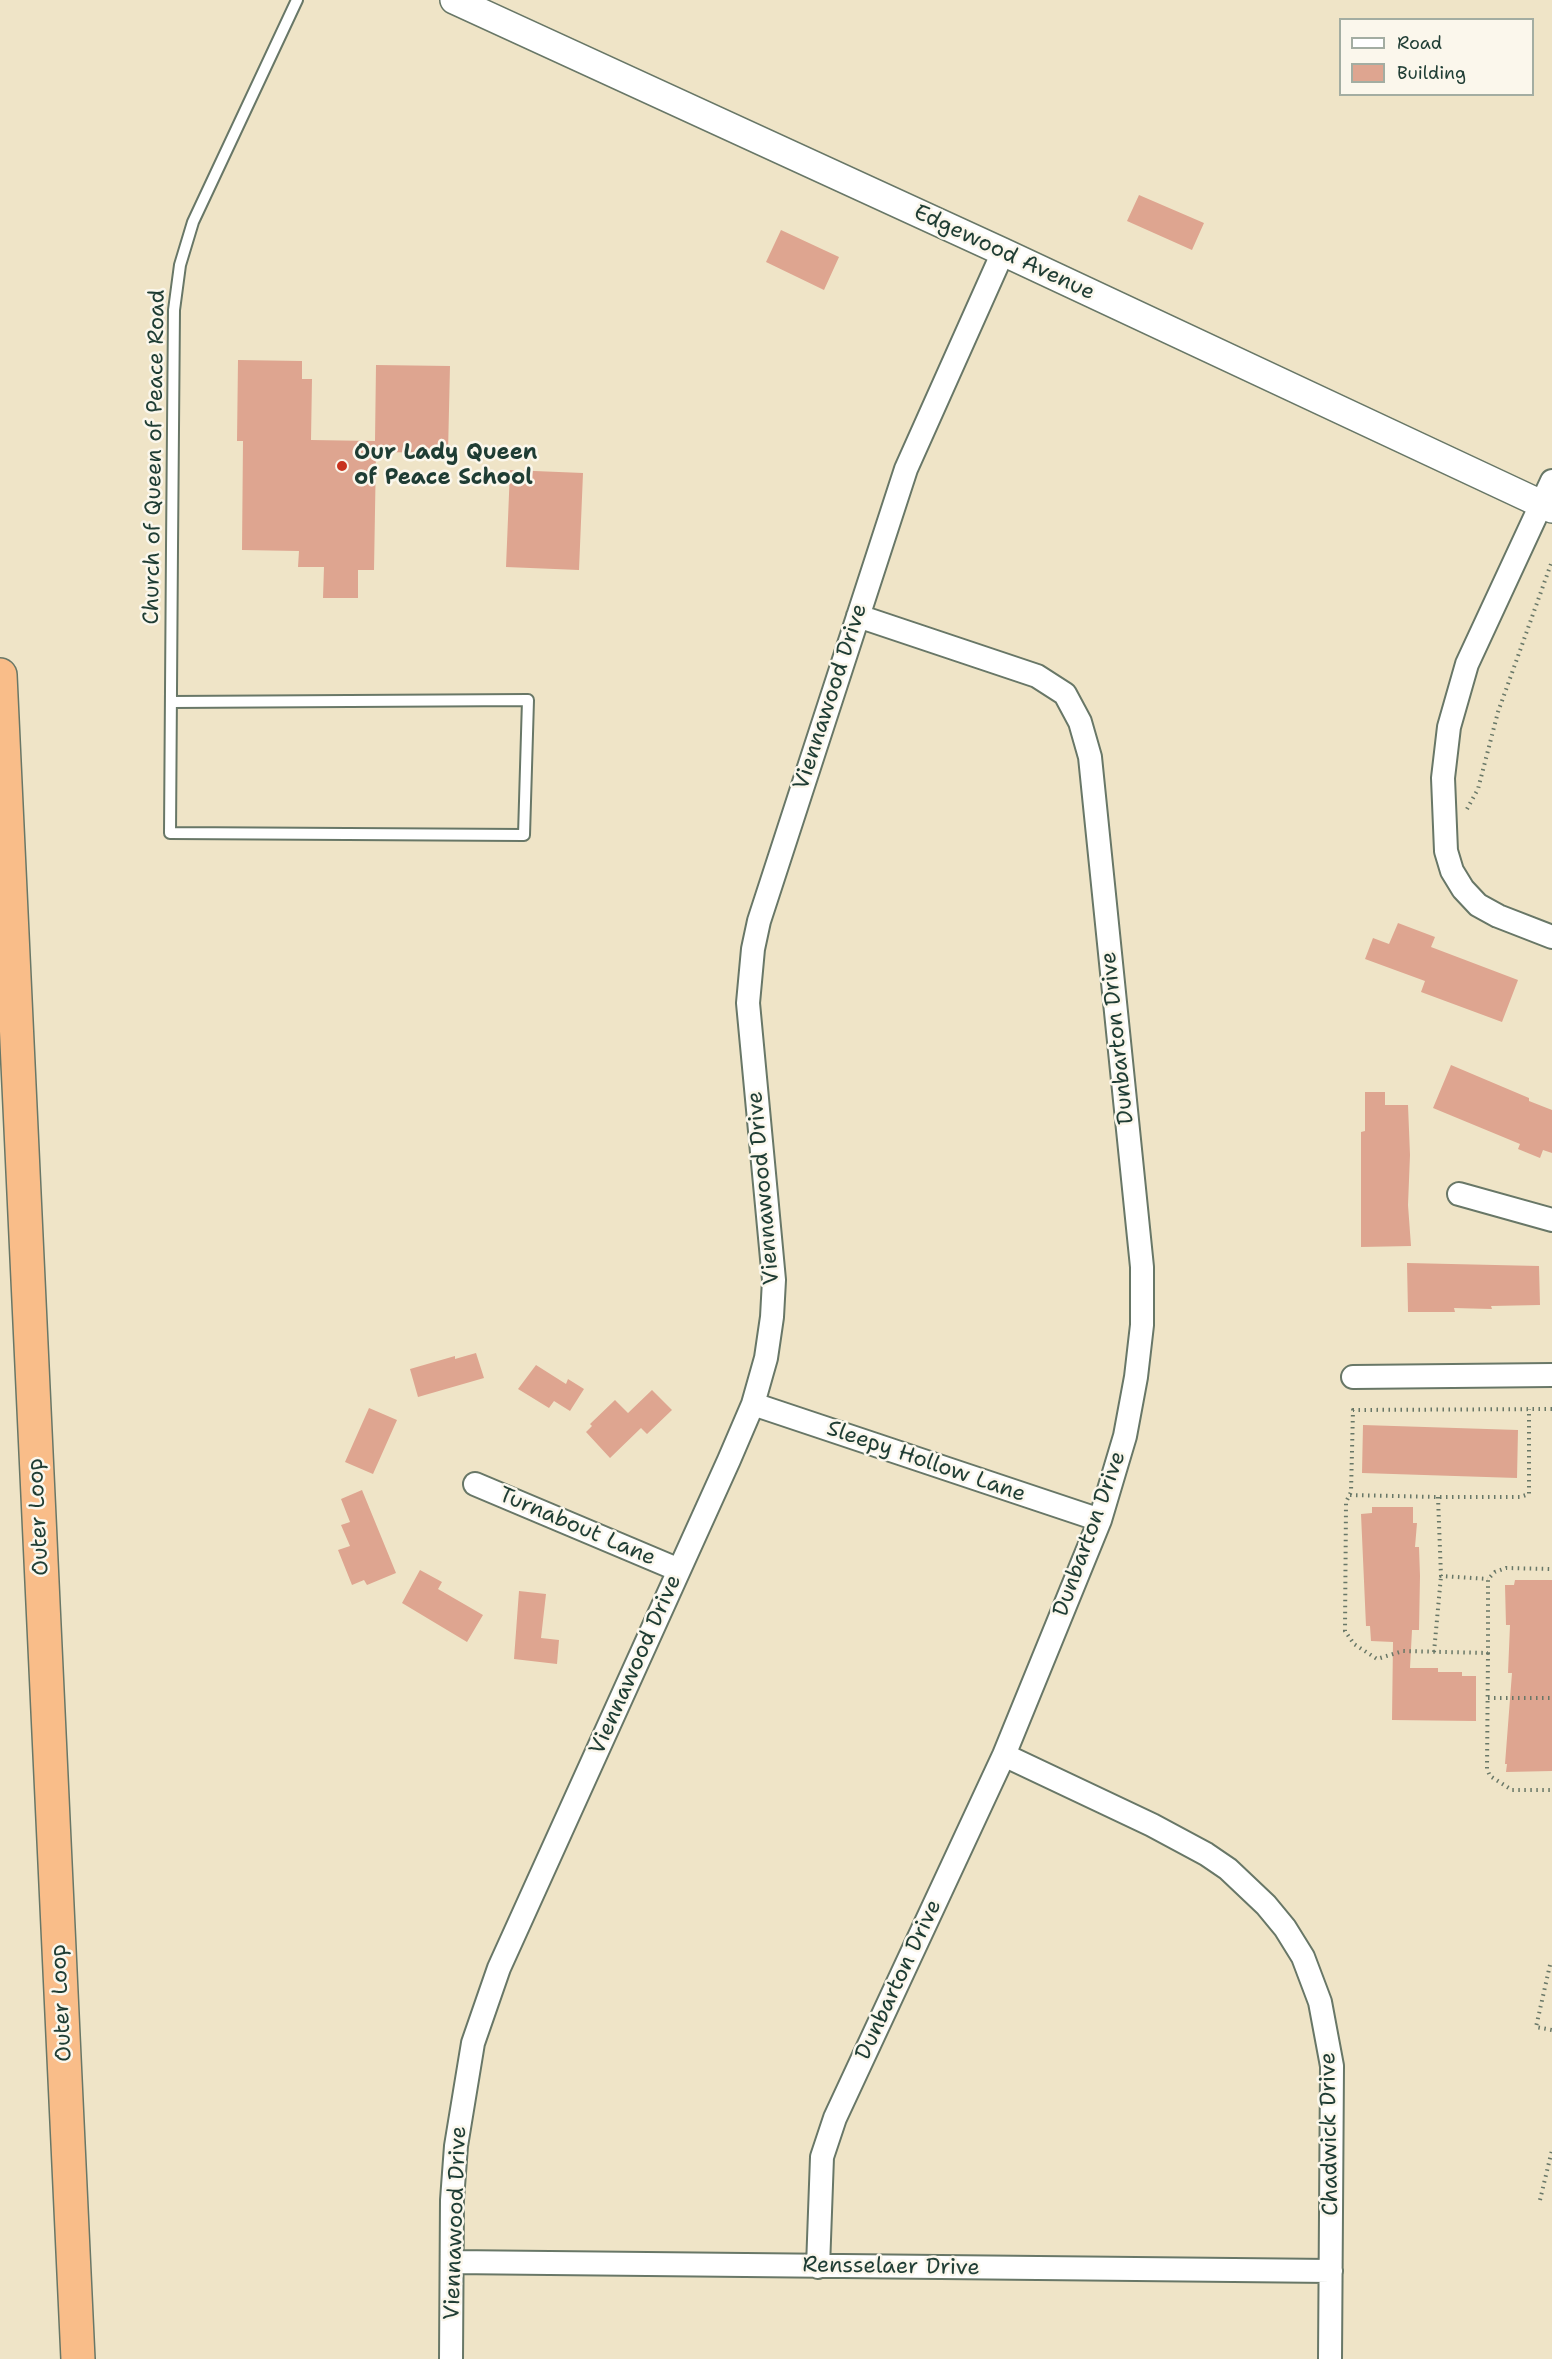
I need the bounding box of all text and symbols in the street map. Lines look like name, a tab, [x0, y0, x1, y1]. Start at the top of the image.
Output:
legend	[1339, 18, 1534, 96]
text: Road	[1397, 31, 1442, 55]
text: Building	[1397, 61, 1466, 85]
street label: Edgewood Avenue	[909, 199, 1099, 307]
street label: Church of Queen of Peace Road	[139, 289, 171, 625]
place label: Our Lady Queen of Peace School	[354, 440, 537, 492]
marker: Our Lady Queen of Peace School	[335, 459, 349, 473]
street label: Viennawood Drive	[788, 601, 874, 793]
street label: Dunbarton Drive	[1096, 950, 1140, 1126]
street label: Viennawood Drive	[742, 1090, 786, 1286]
street label: Sleepy Hollow Lane	[823, 1416, 1029, 1508]
street label: Dunbarton Drive	[1048, 1448, 1132, 1620]
street label: Outer Loop	[23, 1457, 55, 1577]
street label: Turnabout Lane	[495, 1482, 659, 1572]
street label: Viennawood Drive	[584, 1571, 688, 1759]
street label: Dunbarton Drive	[850, 1896, 948, 2064]
street label: Outer Loop	[46, 1943, 78, 2063]
street label: Chadwick Drive	[1315, 2052, 1345, 2216]
street label: Viennawood Drive	[439, 2126, 473, 2320]
street label: Rensselaer Drive	[802, 2252, 980, 2282]

